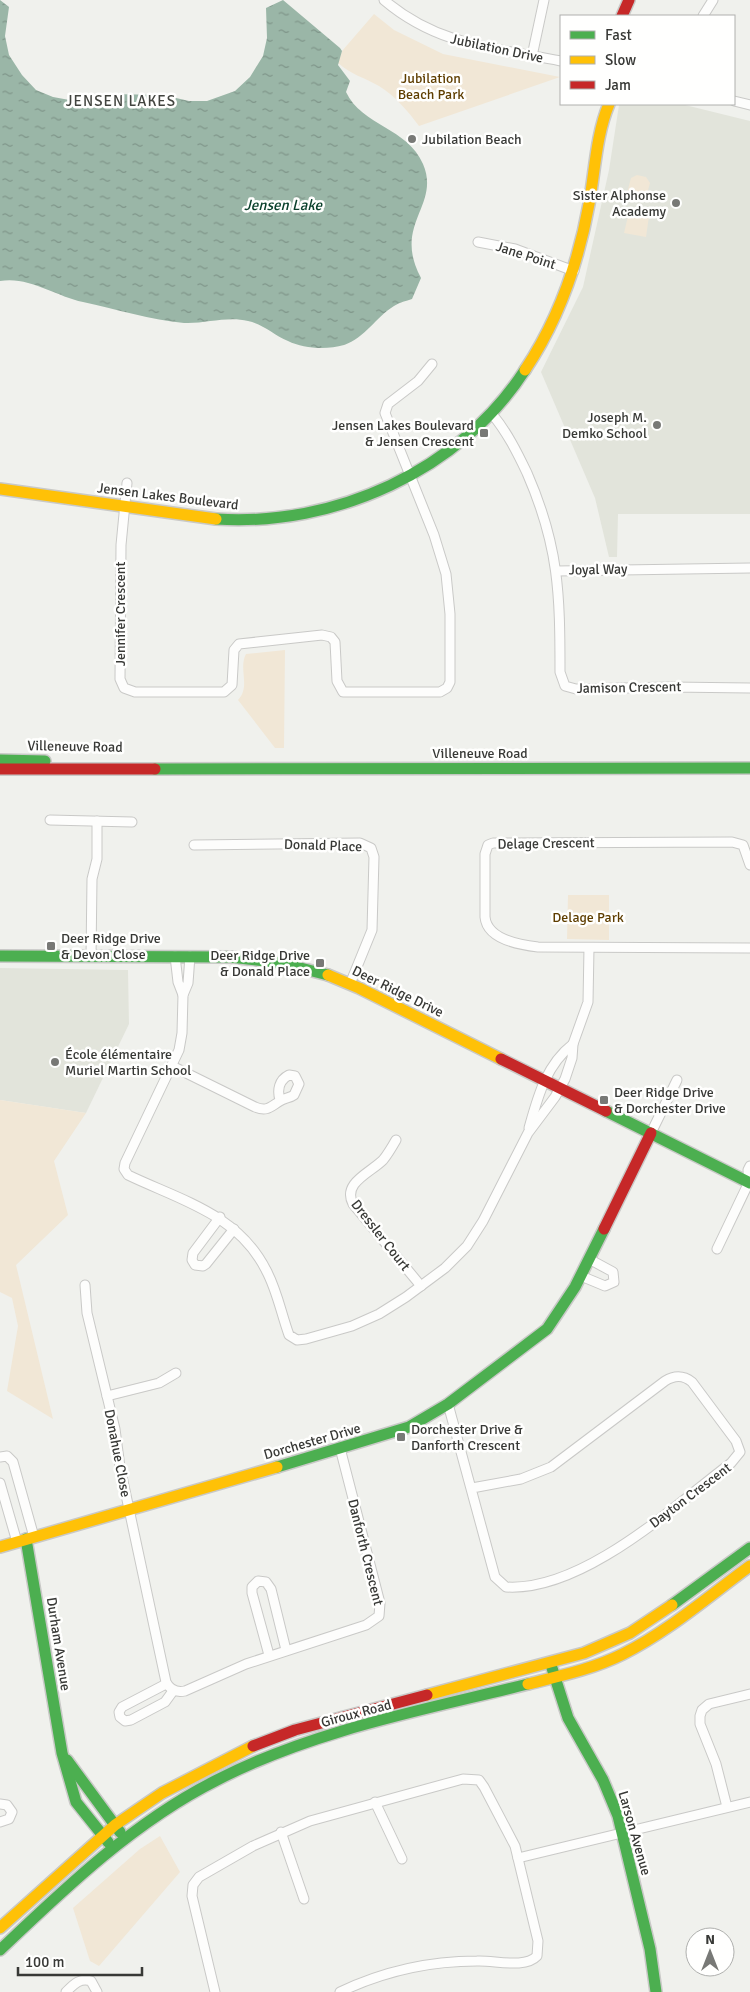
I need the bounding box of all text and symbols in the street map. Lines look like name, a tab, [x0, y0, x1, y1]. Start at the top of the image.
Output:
legend	[560, 15, 735, 105]
text: Fast	[605, 26, 632, 44]
street label: Jubilation Drive	[449, 30, 545, 67]
text: Slow	[605, 51, 636, 69]
park label: Jubilation Beach Park	[398, 70, 464, 103]
text: Jam	[605, 76, 631, 94]
district label: JENSEN LAKES	[66, 92, 176, 110]
place label: Jubilation Beach	[422, 131, 522, 148]
marker: Jubilation Beach	[406, 133, 418, 145]
place label: Sister Alphonse Academy	[573, 187, 666, 220]
water label: Jensen Lake	[244, 196, 323, 214]
marker: Sister Alphonse Academy	[670, 197, 682, 209]
street label: Jane Point	[494, 238, 558, 273]
place label: Joseph M. Demko School	[562, 409, 647, 442]
place label: Jensen Lakes Boulevard & Jensen Crescent	[332, 417, 474, 450]
marker: Joseph M. Demko School	[651, 419, 663, 431]
marker: Jensen Lakes Boulevard & Jensen Crescent	[478, 427, 490, 439]
street label: Jensen Lakes Boulevard	[96, 479, 240, 514]
street label: Joyal Way	[568, 560, 628, 579]
street label: Jennifer Crescent	[112, 562, 129, 666]
street label: Jamison Crescent	[577, 678, 682, 697]
street label: Villeneuve Road	[27, 737, 123, 756]
street label: Villeneuve Road	[432, 745, 528, 762]
street label: Delage Crescent	[497, 834, 595, 853]
street label: Donald Place	[284, 836, 362, 855]
park label: Delage Park	[552, 909, 624, 926]
place label: Deer Ridge Drive & Devon Close	[61, 930, 161, 963]
marker: Deer Ridge Drive & Devon Close	[45, 940, 57, 952]
place label: Deer Ridge Drive & Donald Place	[210, 947, 310, 980]
marker: Deer Ridge Drive & Donald Place	[314, 957, 326, 969]
street label: Deer Ridge Drive	[349, 962, 446, 1021]
place label: École élémentaire Muriel Martin School	[65, 1046, 191, 1079]
marker: École élémentaire Muriel Martin School	[49, 1056, 61, 1068]
place label: Deer Ridge Drive & Dorchester Drive	[614, 1084, 726, 1117]
marker: Deer Ridge Drive & Dorchester Drive	[598, 1094, 610, 1106]
street label: Dressler Court	[347, 1196, 414, 1275]
street label: Donahue Close	[101, 1408, 134, 1499]
street label: Dorchester Drive	[262, 1420, 363, 1463]
place label: Dorchester Drive & Danforth Crescent	[411, 1421, 523, 1454]
marker: Dorchester Drive & Danforth Crescent	[395, 1431, 407, 1443]
street label: Dayton Crescent	[646, 1459, 735, 1532]
street label: Danforth Crescent	[344, 1497, 387, 1607]
street label: Durham Avenue	[43, 1596, 74, 1692]
street label: Giroux Road	[319, 1696, 393, 1731]
street label: Larson Avenue	[614, 1789, 655, 1877]
north arrow	[685, 1927, 735, 1977]
text: N	[705, 1931, 715, 1948]
scale bar	[18, 1944, 141, 1976]
text: 100 m	[25, 1953, 65, 1971]

